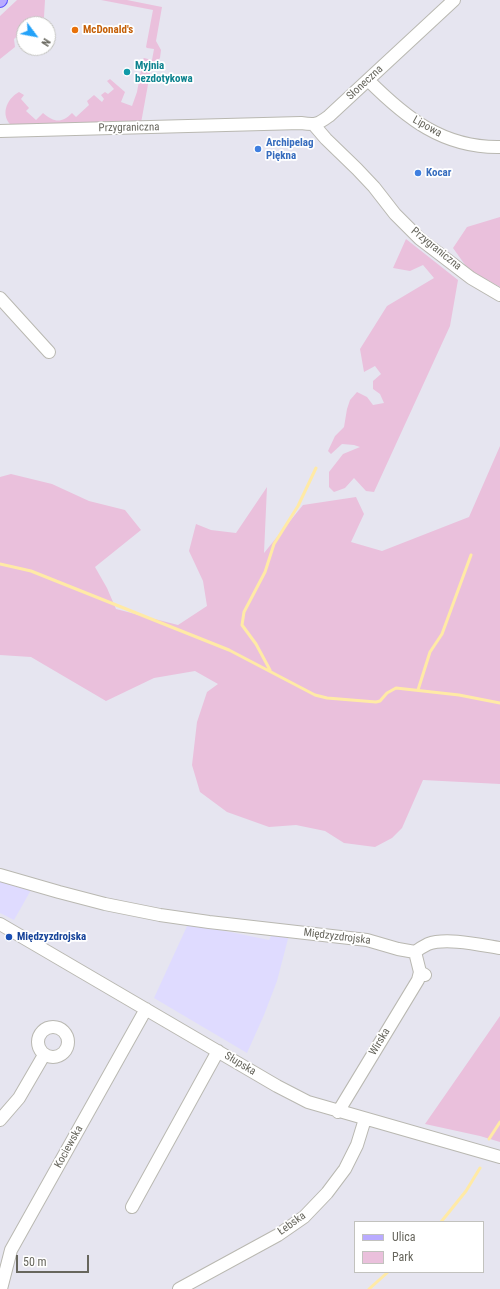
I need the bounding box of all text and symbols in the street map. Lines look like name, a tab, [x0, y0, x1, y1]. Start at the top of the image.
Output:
north arrow	[16, 16, 56, 56]
place label: McDonald's	[83, 23, 133, 37]
marker: McDonald's	[70, 25, 80, 35]
text: N	[38, 36, 53, 48]
place label: Myjnia bezdotykowa	[135, 59, 193, 85]
street label: Słoneczna	[344, 63, 386, 103]
marker: Myjnia bezdotykowa	[122, 67, 132, 77]
street label: Lipowa	[410, 114, 444, 140]
street label: Przygraniczna	[98, 121, 160, 135]
place label: Archipelag Piękna	[266, 136, 314, 162]
marker: Archipelag Piękna	[253, 144, 263, 154]
place label: Kocar	[426, 166, 451, 180]
marker: Kocar	[413, 168, 423, 178]
street label: Przygraniczna	[408, 225, 464, 273]
street label: Międzyzdrojska	[303, 926, 371, 948]
place label: Międzyzdrojska	[17, 930, 86, 944]
marker: Międzyzdrojska	[4, 932, 14, 942]
street label: Wirska	[367, 1026, 393, 1058]
street label: Słupska	[222, 1049, 258, 1079]
street label: Kociewska	[52, 1123, 86, 1171]
street label: Łebska	[276, 1210, 308, 1238]
legend	[354, 1221, 484, 1273]
text: Ulica	[392, 1230, 416, 1244]
scale bar	[18, 1247, 91, 1273]
text: Park	[392, 1250, 413, 1264]
text: 50 m	[23, 1255, 47, 1269]

